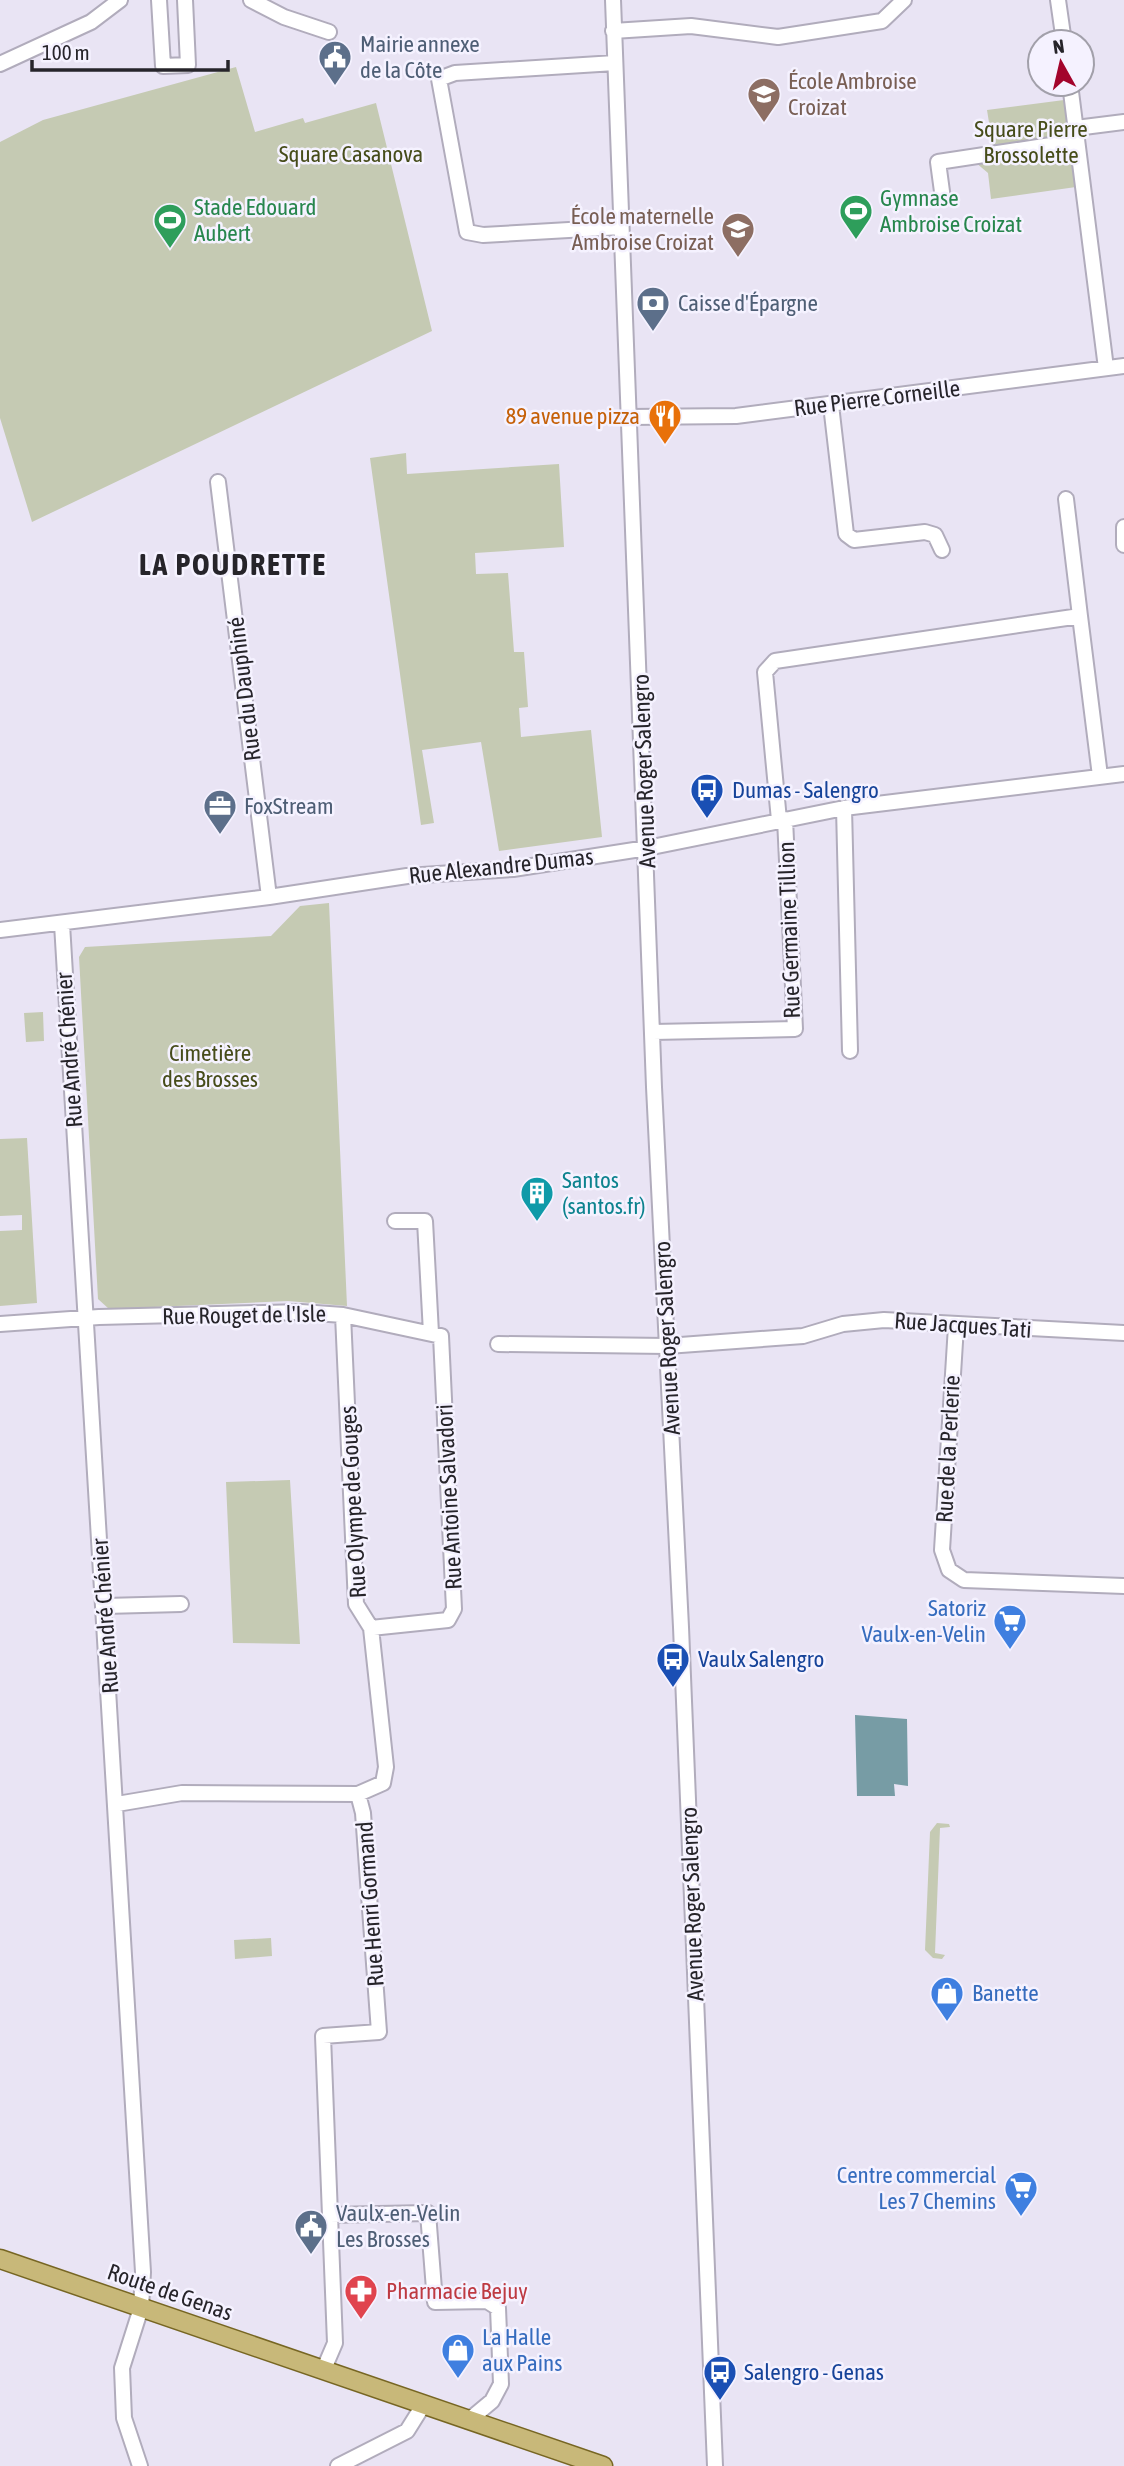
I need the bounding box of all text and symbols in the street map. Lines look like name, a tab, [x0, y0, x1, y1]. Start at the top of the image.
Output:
scale bar	[32, 28, 228, 72]
north arrow	[1026, 28, 1096, 98]
place label: Mairie annexe de la Côte	[360, 31, 480, 83]
text: N	[1052, 34, 1066, 58]
public building icon: Mairie annexe de la Côte	[316, 38, 354, 87]
text: 100 m	[42, 40, 90, 64]
place label: École Ambroise Croizat	[788, 68, 917, 120]
school or university icon: École Ambroise Croizat	[745, 75, 783, 124]
park label: Square Pierre Brossolette	[974, 116, 1088, 168]
park label: Square Casanova	[279, 141, 423, 167]
place label: Gymnase Ambroise Croizat	[880, 185, 1022, 237]
sports icon: Gymnase Ambroise Croizat	[837, 192, 875, 241]
place label: Stade Edouard Aubert	[194, 194, 316, 246]
sports icon: Stade Edouard Aubert	[151, 201, 189, 250]
place label: École maternelle Ambroise Croizat	[571, 203, 714, 255]
school or university icon: École maternelle Ambroise Croizat	[719, 210, 757, 259]
bank icon: Caisse d'Épargne	[634, 284, 672, 333]
place label: Caisse d'Épargne	[678, 290, 818, 316]
street label: Rue Pierre Corneille	[792, 375, 962, 421]
restaurant icon: 89 avenue pizza	[646, 397, 684, 446]
place label: 89 avenue pizza	[506, 403, 640, 429]
district label: LA POUDRETTE	[139, 547, 327, 581]
street label: Rue du Dauphiné	[222, 615, 266, 763]
street label: Avenue Roger Salengro	[628, 673, 660, 869]
bus stop icon: Dumas - Salengro	[688, 771, 726, 820]
place label: Dumas - Salengro	[732, 777, 879, 803]
office icon: FoxStream	[201, 787, 239, 836]
place label: FoxStream	[244, 793, 333, 819]
street label: Rue Germaine Tillion	[773, 841, 805, 1019]
street label: Rue Alexandre Dumas	[407, 843, 595, 889]
street label: Rue André Chénier	[51, 970, 87, 1128]
park label: Cimetière des Brosses	[162, 1040, 258, 1092]
place label: Santos (santos.fr)	[562, 1167, 646, 1219]
building icon: Santos (santos.fr)	[518, 1174, 556, 1223]
street label: Avenue Roger Salengro	[649, 1240, 685, 1436]
street label: Rue Rouget de l'Isle	[162, 1301, 326, 1329]
street label: Rue Jacques Tati	[893, 1307, 1033, 1343]
street label: Rue de la Perlerie	[931, 1375, 965, 1523]
street label: Rue Antoine Salvadori	[431, 1404, 467, 1590]
street label: Rue Olympe de Gouges	[335, 1405, 371, 1599]
street label: Rue André Chénier	[87, 1536, 123, 1694]
place label: Satoriz Vaulx-en-Velin	[862, 1595, 986, 1647]
supermarket icon: Satoriz Vaulx-en-Velin	[991, 1602, 1029, 1651]
bus stop icon: Vaulx Salengro	[654, 1640, 692, 1689]
place label: Vaulx Salengro	[698, 1646, 824, 1672]
street label: Avenue Roger Salengro	[676, 1806, 708, 2002]
street label: Rue Henri Gormand	[351, 1821, 389, 1987]
shop icon: Banette	[928, 1974, 966, 2023]
place label: Banette	[972, 1980, 1039, 2006]
place label: Centre commercial Les 7 Chemins	[837, 2162, 996, 2214]
supermarket icon: Centre commercial Les 7 Chemins	[1002, 2169, 1040, 2218]
place label: Vaulx-en-Velin Les Brosses	[336, 2200, 460, 2252]
public building icon: Vaulx-en-Velin Les Brosses	[292, 2207, 330, 2256]
street label: Route de Genas	[104, 2258, 236, 2326]
pharmacy icon: Pharmacie Bejuy	[342, 2272, 380, 2321]
place label: Pharmacie Bejuy	[386, 2278, 528, 2304]
place label: La Halle aux Pains	[482, 2324, 562, 2376]
shop icon: La Halle aux Pains	[439, 2331, 477, 2380]
bus stop icon: Salengro - Genas	[701, 2353, 739, 2402]
place label: Salengro - Genas	[744, 2359, 884, 2385]

